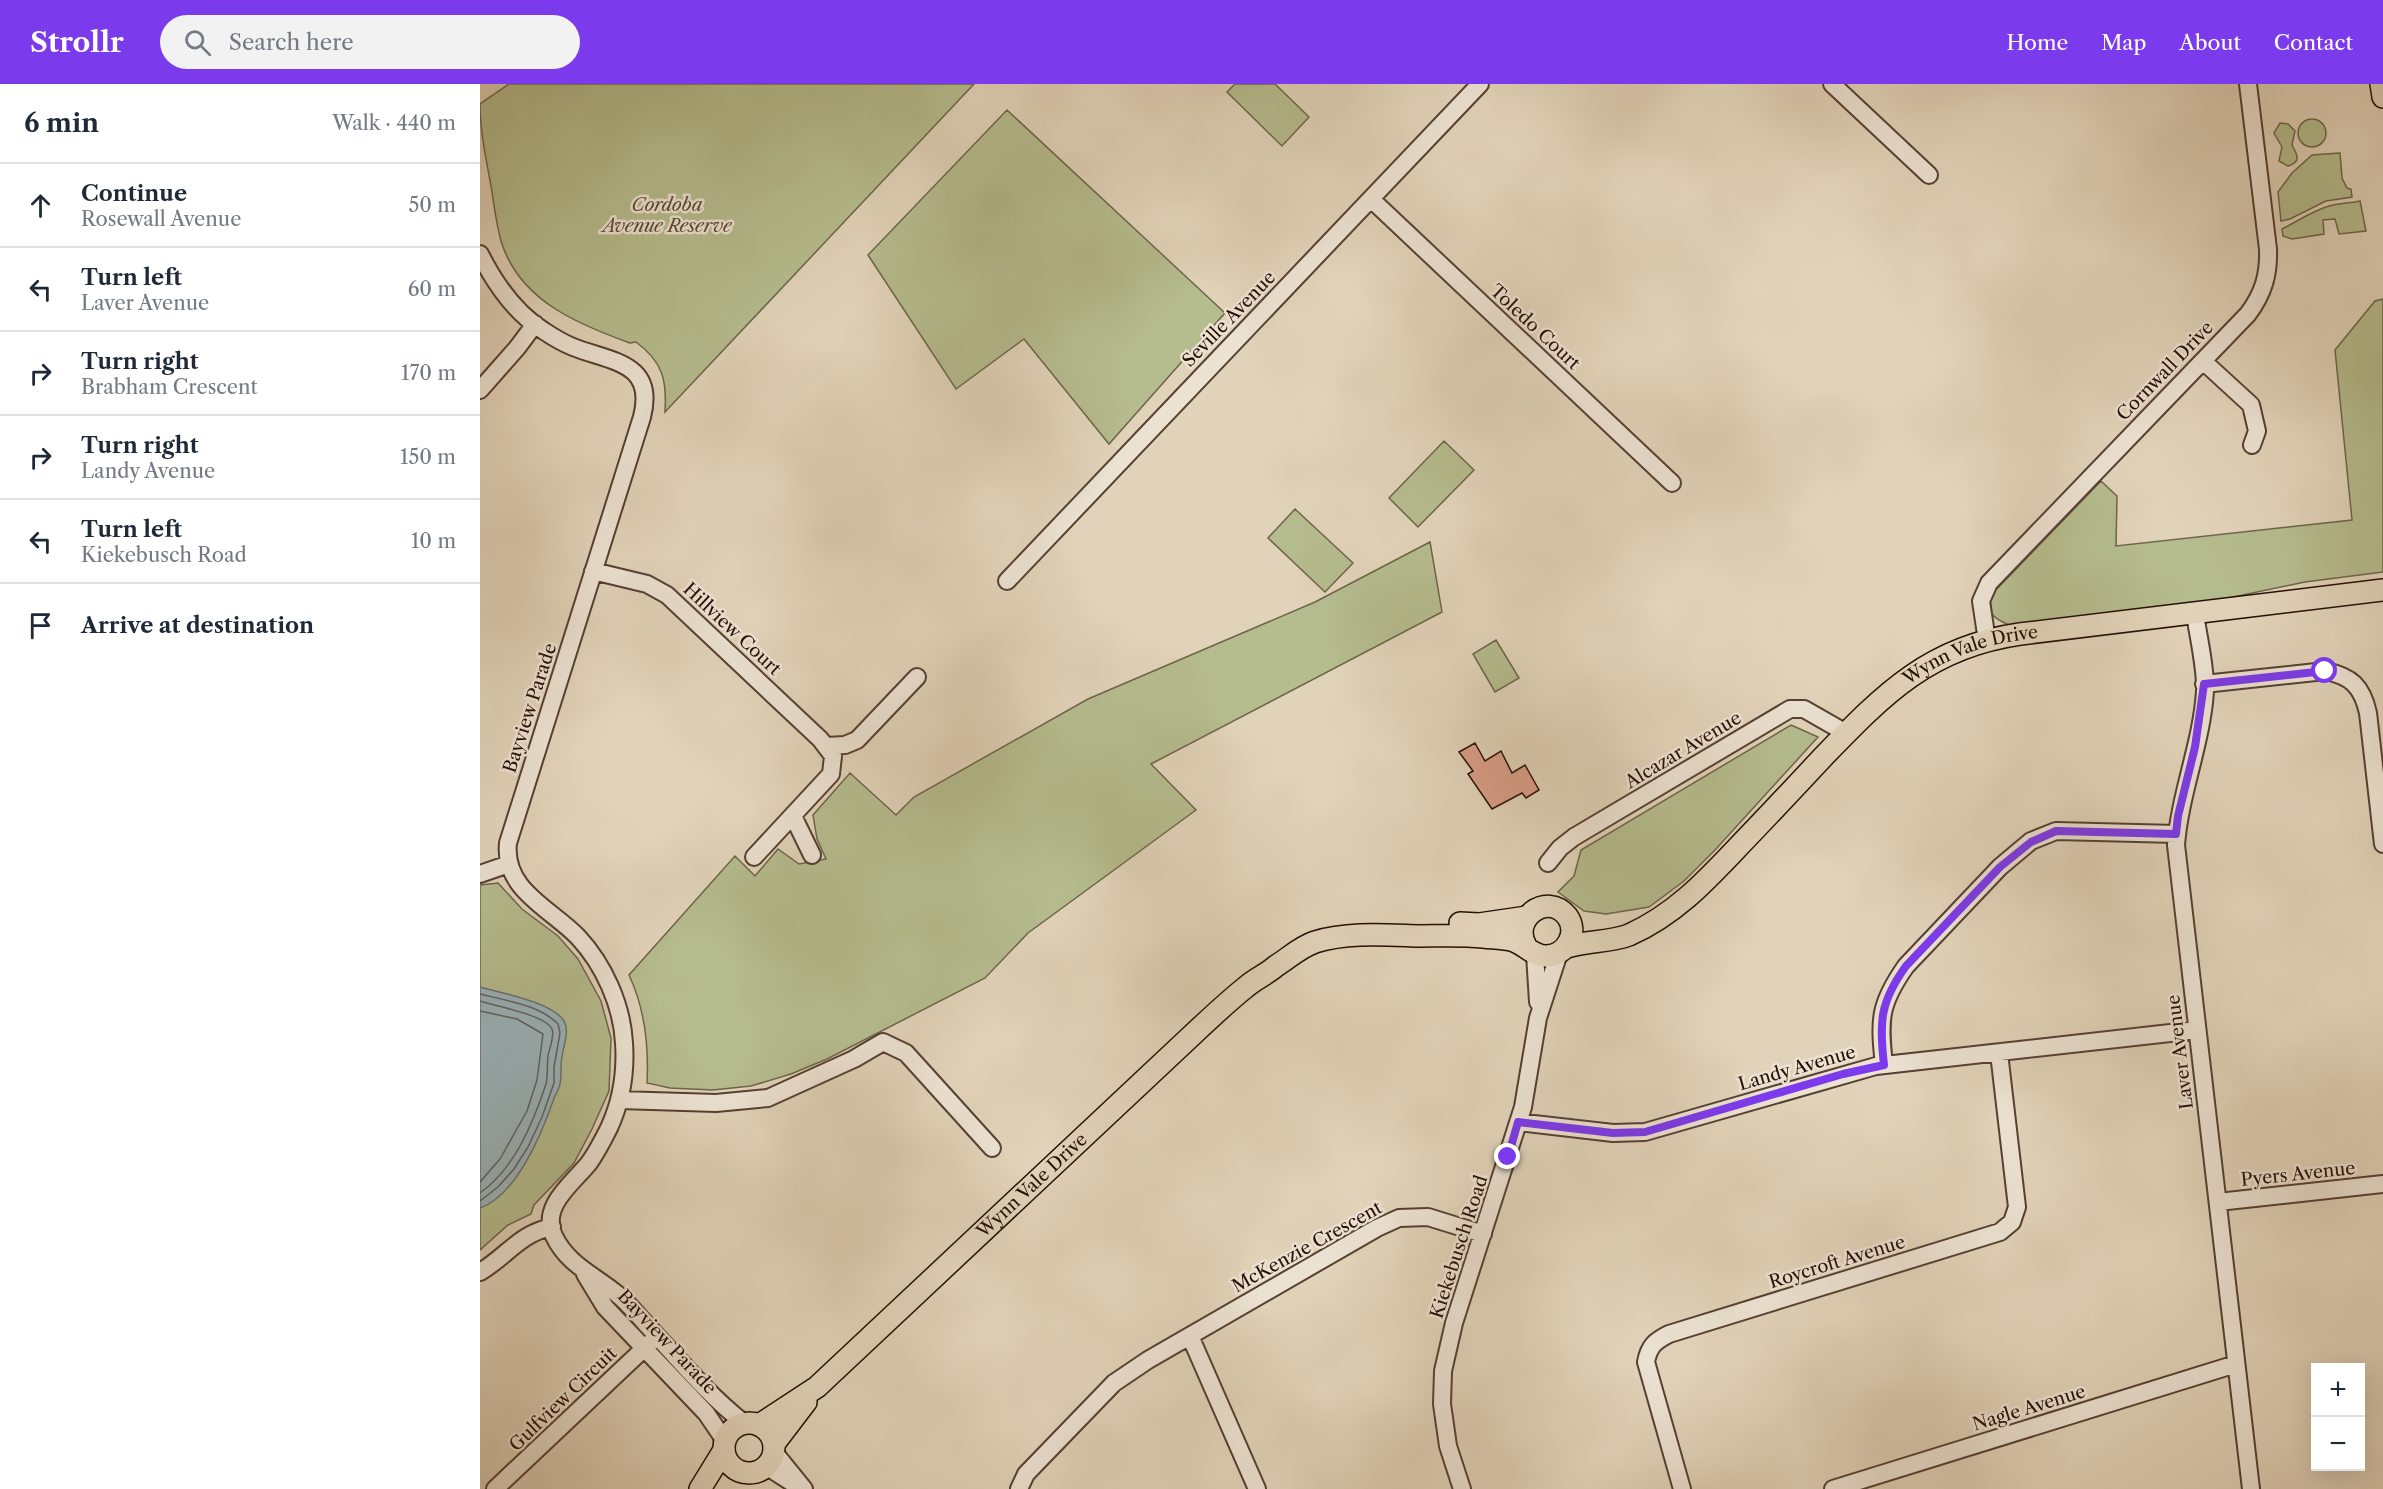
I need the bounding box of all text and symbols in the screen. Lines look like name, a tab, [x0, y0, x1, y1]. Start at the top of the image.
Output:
search box	[160, 15, 580, 69]
text: Strollr	[30, 25, 124, 59]
icon: search	[181, 26, 214, 59]
text: Search here	[229, 29, 353, 56]
text: Home	[2007, 30, 2068, 55]
text: Map	[2101, 30, 2146, 55]
text: About	[2179, 30, 2241, 55]
text: Contact	[2274, 30, 2353, 55]
text: 6 min	[24, 107, 99, 139]
text: Walk · 440 m	[332, 111, 456, 135]
text: Continue	[81, 180, 187, 207]
icon: ahead	[24, 189, 57, 222]
text: 50 m	[409, 193, 456, 217]
park label: Cordoba Avenue Reserve	[599, 194, 733, 237]
text: Rosewall Avenue	[81, 207, 241, 231]
text: Turn left	[81, 264, 182, 291]
street label: Seville Avenue	[1178, 267, 1280, 371]
icon: left	[24, 273, 57, 306]
text: 60 m	[408, 277, 456, 301]
street label: Toledo Court	[1485, 280, 1585, 375]
text: Laver Avenue	[81, 291, 209, 315]
street label: Cornwall Drive	[2112, 317, 2218, 425]
text: Turn right	[81, 348, 199, 375]
icon: right	[24, 357, 57, 390]
text: 170 m	[401, 361, 456, 385]
text: Brabham Crescent	[81, 375, 258, 399]
text: Turn right	[81, 432, 199, 459]
icon: right	[24, 441, 57, 474]
text: 150 m	[400, 445, 456, 469]
text: Landy Avenue	[81, 459, 215, 483]
text: Turn left	[81, 516, 182, 543]
icon: left	[24, 525, 57, 558]
text: 10 m	[411, 529, 456, 553]
text: Kiekebusch Road	[81, 543, 247, 567]
street label: Hillview Court	[679, 578, 786, 680]
icon: arrive	[24, 609, 57, 642]
text: Arrive at destination	[81, 612, 314, 639]
street label: Wynn Vale Drive	[1898, 621, 2039, 690]
street label: Bayview Parade	[499, 640, 561, 776]
route start	[2311, 657, 2337, 683]
street label: Alcazar Avenue	[1620, 707, 1745, 794]
street label: Laver Avenue	[2162, 993, 2198, 1111]
street label: Landy Avenue	[1736, 1041, 1858, 1095]
street label: Wynn Vale Drive	[971, 1128, 1092, 1243]
route end	[1494, 1143, 1520, 1169]
street label: Pyers Avenue	[2240, 1157, 2356, 1191]
street label: Kiekebusch Road	[1425, 1173, 1493, 1321]
street label: McKenzie Crescent	[1228, 1196, 1386, 1297]
street label: Roycroft Avenue	[1766, 1231, 1908, 1293]
street label: Bayview Parade	[613, 1285, 721, 1399]
street label: Gulfview Circuit	[505, 1342, 622, 1456]
map controls	[2311, 1363, 2365, 1471]
button: +	[2311, 1363, 2365, 1417]
street label: Nagle Avenue	[1970, 1380, 2088, 1436]
button: −	[2311, 1417, 2365, 1471]

